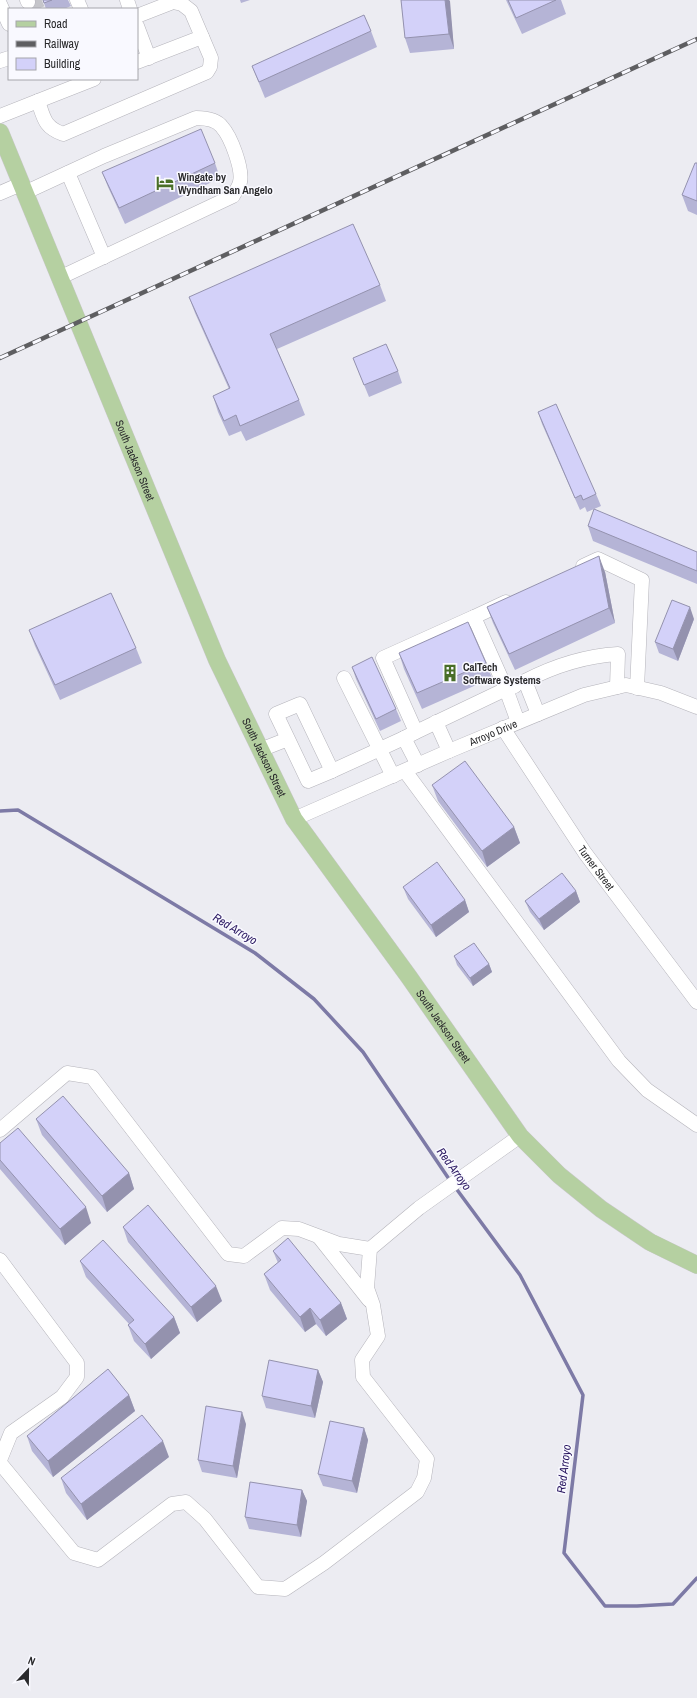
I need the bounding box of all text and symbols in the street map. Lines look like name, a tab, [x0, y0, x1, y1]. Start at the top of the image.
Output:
legend	[8, 8, 138, 80]
text: Road	[44, 16, 68, 32]
text: Railway	[44, 36, 79, 52]
text: Building	[44, 56, 81, 72]
place label: Wingate by Wyndham San Angelo	[178, 170, 273, 197]
hotel icon: Wingate by Wyndham San Angelo	[155, 173, 175, 193]
street label: South Jackson Street	[112, 418, 158, 503]
place label: CalTech Software Systems	[463, 660, 541, 687]
building icon: CalTech Software Systems	[440, 663, 460, 683]
street label: South Jackson Street	[239, 716, 289, 800]
street label: Arroyo Drive	[466, 717, 519, 749]
street label: Turner Street	[575, 843, 618, 893]
water label: Red Arroyo	[210, 909, 261, 949]
street label: South Jackson Street	[413, 987, 474, 1066]
water label: Red Arroyo	[433, 1144, 475, 1194]
water label: Red Arroyo	[553, 1443, 575, 1494]
north arrow	[8, 1650, 48, 1690]
text: N	[26, 1653, 37, 1668]

